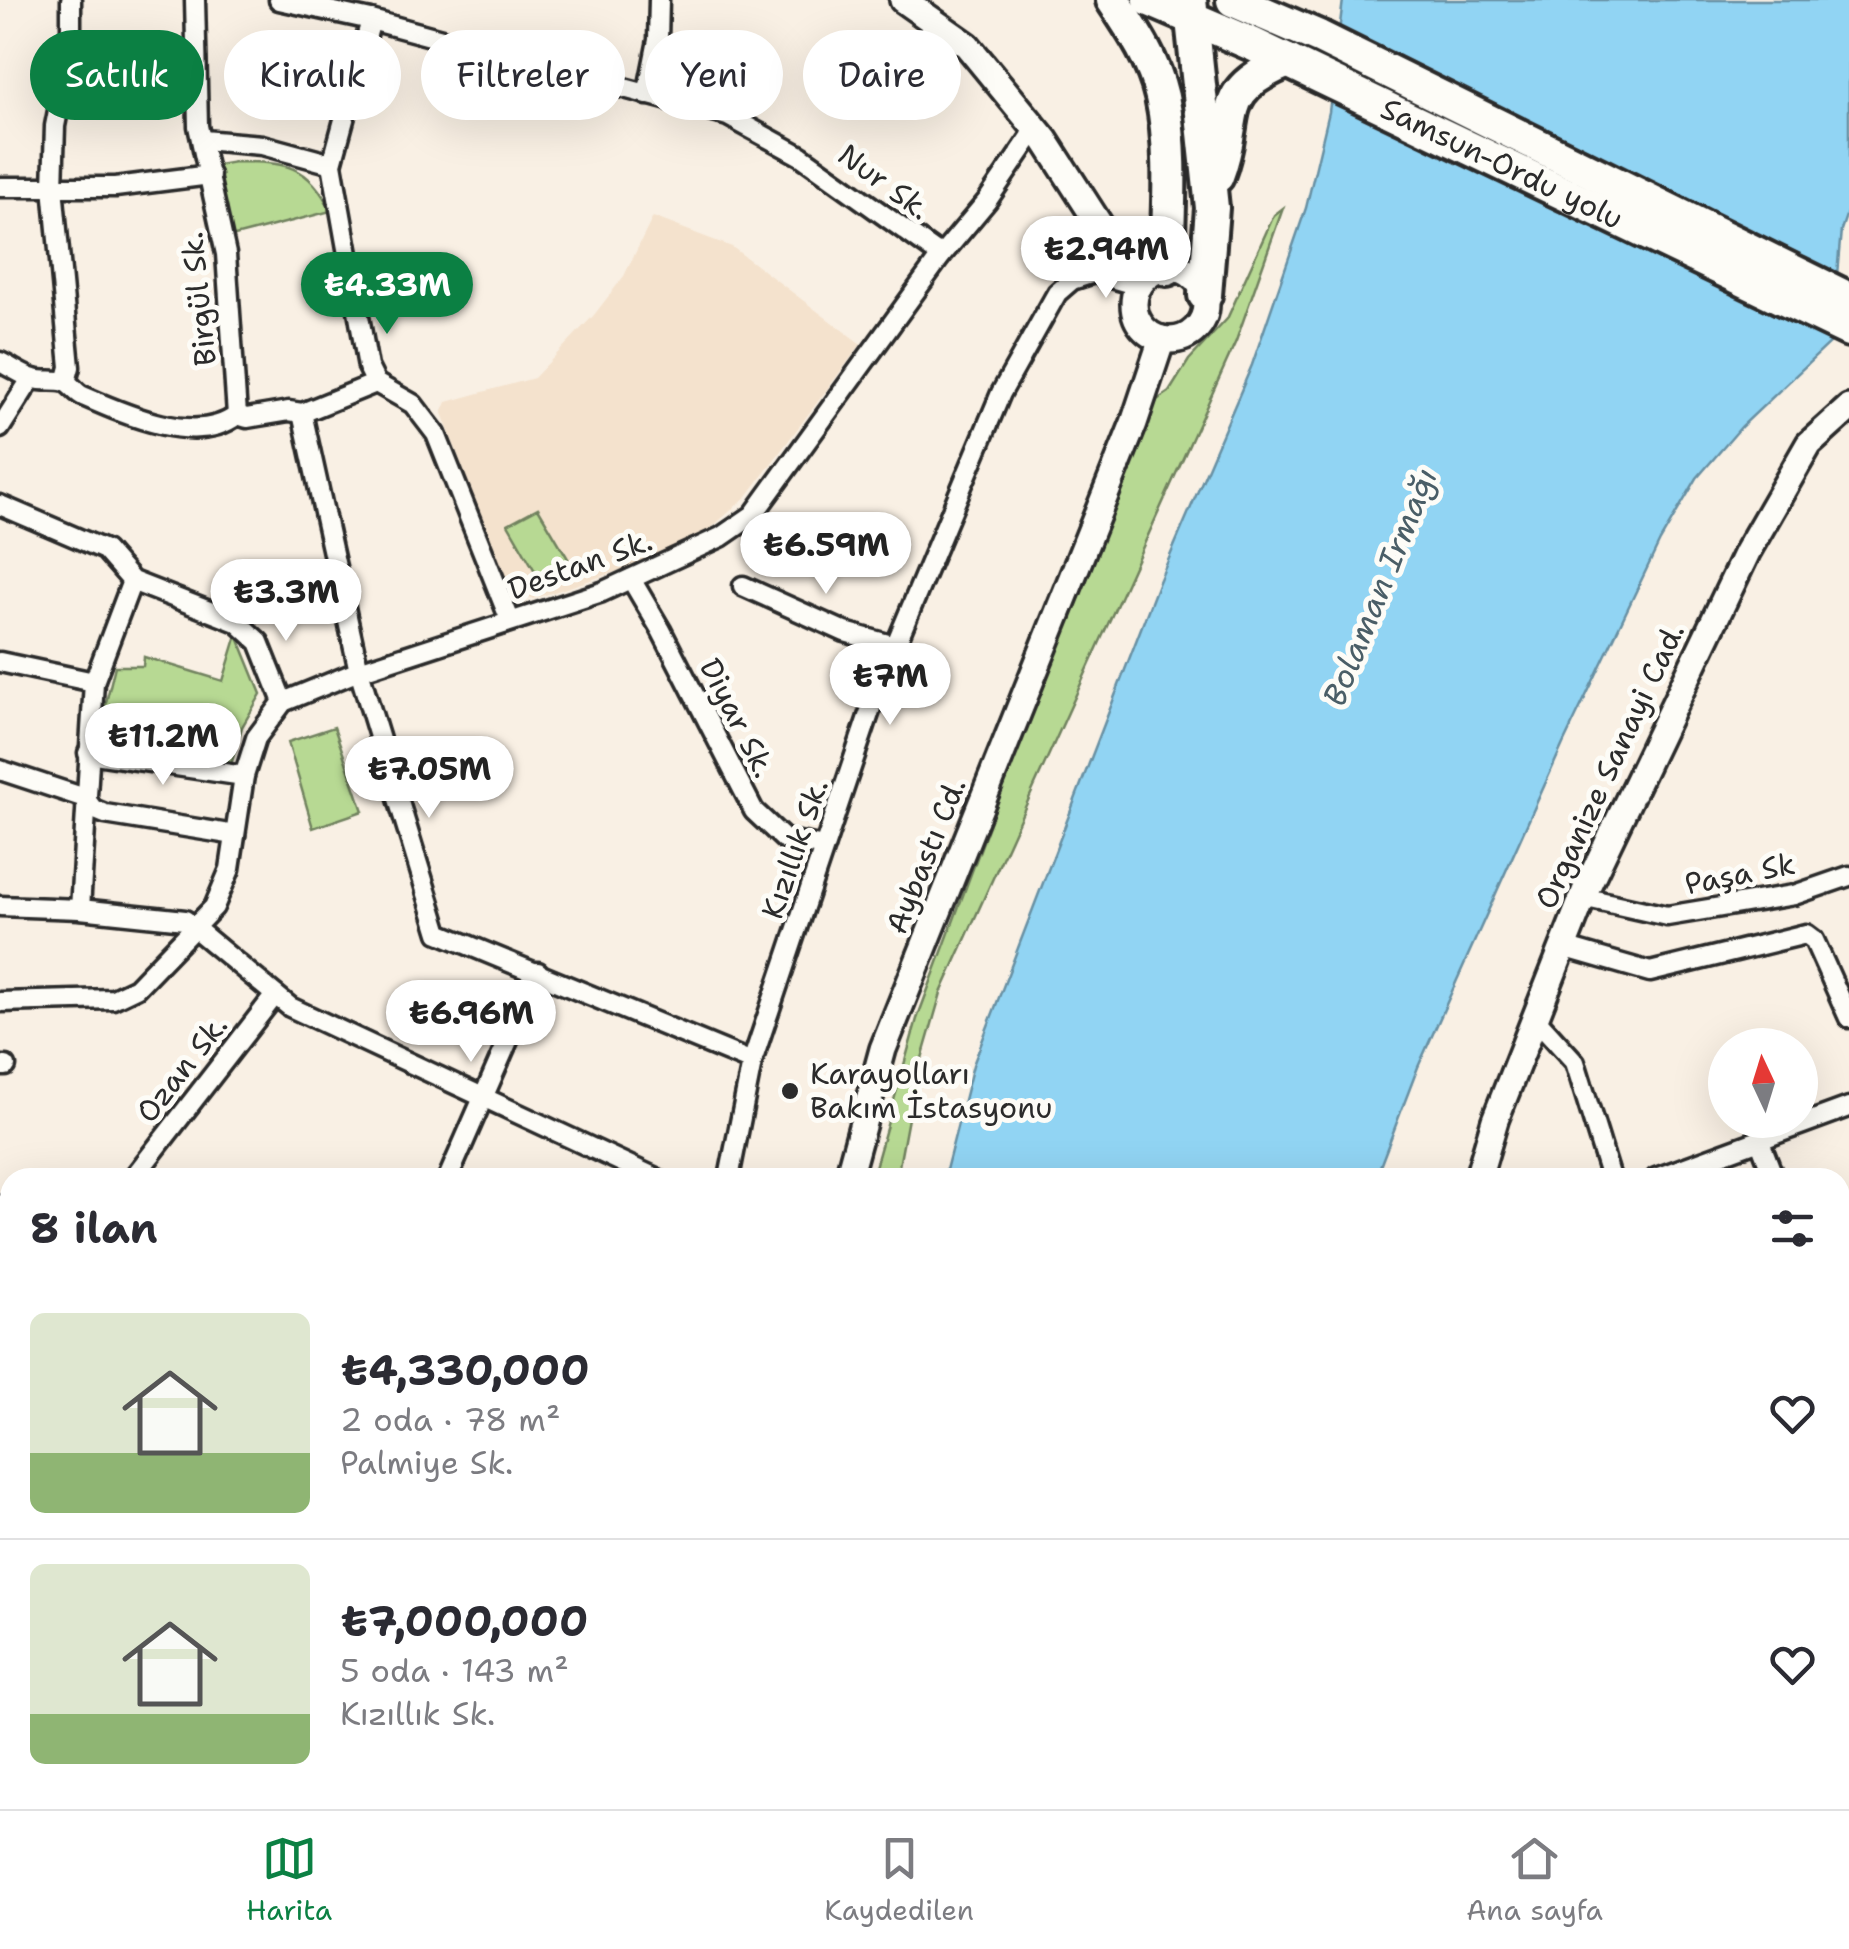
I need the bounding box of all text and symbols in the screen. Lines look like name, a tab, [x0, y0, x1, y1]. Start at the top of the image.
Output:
chip: Satılık	[30, 30, 204, 120]
chip: Kiralık	[224, 30, 401, 120]
chip: Filtreler	[421, 30, 625, 120]
chip: Yeni	[645, 30, 783, 120]
chip: Daire	[803, 30, 961, 120]
street label: Samsun-Ordu yolu	[1374, 88, 1630, 239]
street label: Nur Sk.	[830, 134, 939, 229]
pin: ₺2.94M	[1025, 216, 1187, 301]
text: ₺2.94M	[1043, 227, 1169, 270]
street label: Birgül Sk.	[171, 230, 226, 368]
pin: ₺4.33M	[306, 252, 468, 337]
text: ₺4.33M	[323, 263, 451, 306]
water label: Bolaman Irmağı	[1312, 461, 1447, 712]
pin: ₺6.59M	[745, 512, 907, 597]
street label: Destan Sk.	[502, 520, 658, 610]
text: ₺6.59M	[762, 523, 890, 566]
pin: ₺3.3M	[216, 559, 356, 644]
text: ₺3.3M	[232, 570, 340, 613]
street label: Organize Sanayi Cad.	[1525, 616, 1694, 915]
pin: ₺7M	[842, 643, 938, 728]
street label: Diyar Sk.	[690, 651, 785, 784]
text: ₺7M	[852, 654, 928, 697]
pin: ₺11.2M	[82, 703, 244, 788]
text: ₺11.2M	[107, 714, 219, 757]
pin: ₺7.05M	[348, 736, 510, 821]
text: ₺7.05M	[367, 747, 491, 790]
street label: Aybastı Cd.	[876, 772, 975, 940]
street label: Kızıllık Sk.	[751, 773, 838, 924]
street label: Paşa Sk	[1681, 843, 1799, 904]
pin: ₺6.96M	[390, 980, 552, 1065]
text: ₺6.96M	[408, 991, 534, 1034]
street label: Ozan Sk.	[127, 1006, 237, 1131]
north arrow	[1708, 1028, 1818, 1138]
map controls	[1708, 1028, 1818, 1138]
place label: Karayolları Bakım İstasyonu	[810, 1053, 1053, 1128]
marker: Karayolları Bakım İstasyonu	[779, 1080, 801, 1102]
text: 8 ilan	[30, 1200, 158, 1256]
icon: filters	[1765, 1201, 1820, 1256]
text: ₺4,330,000	[340, 1342, 590, 1398]
icon: home	[110, 1353, 230, 1473]
icon: heart	[1765, 1386, 1820, 1441]
text: 2 oda · 78 m²	[340, 1398, 561, 1441]
text: Palmiye Sk.	[340, 1441, 513, 1484]
text: ₺7,000,000	[340, 1593, 588, 1649]
icon: home	[110, 1604, 230, 1724]
icon: heart	[1765, 1637, 1820, 1692]
text: 5 oda · 143 m²	[340, 1649, 569, 1692]
text: Kızıllık Sk.	[340, 1692, 495, 1735]
tab: Harita	[246, 1831, 332, 1929]
tab: Kaydedilen	[824, 1831, 974, 1929]
tab: Ana sayfa	[1466, 1831, 1603, 1929]

